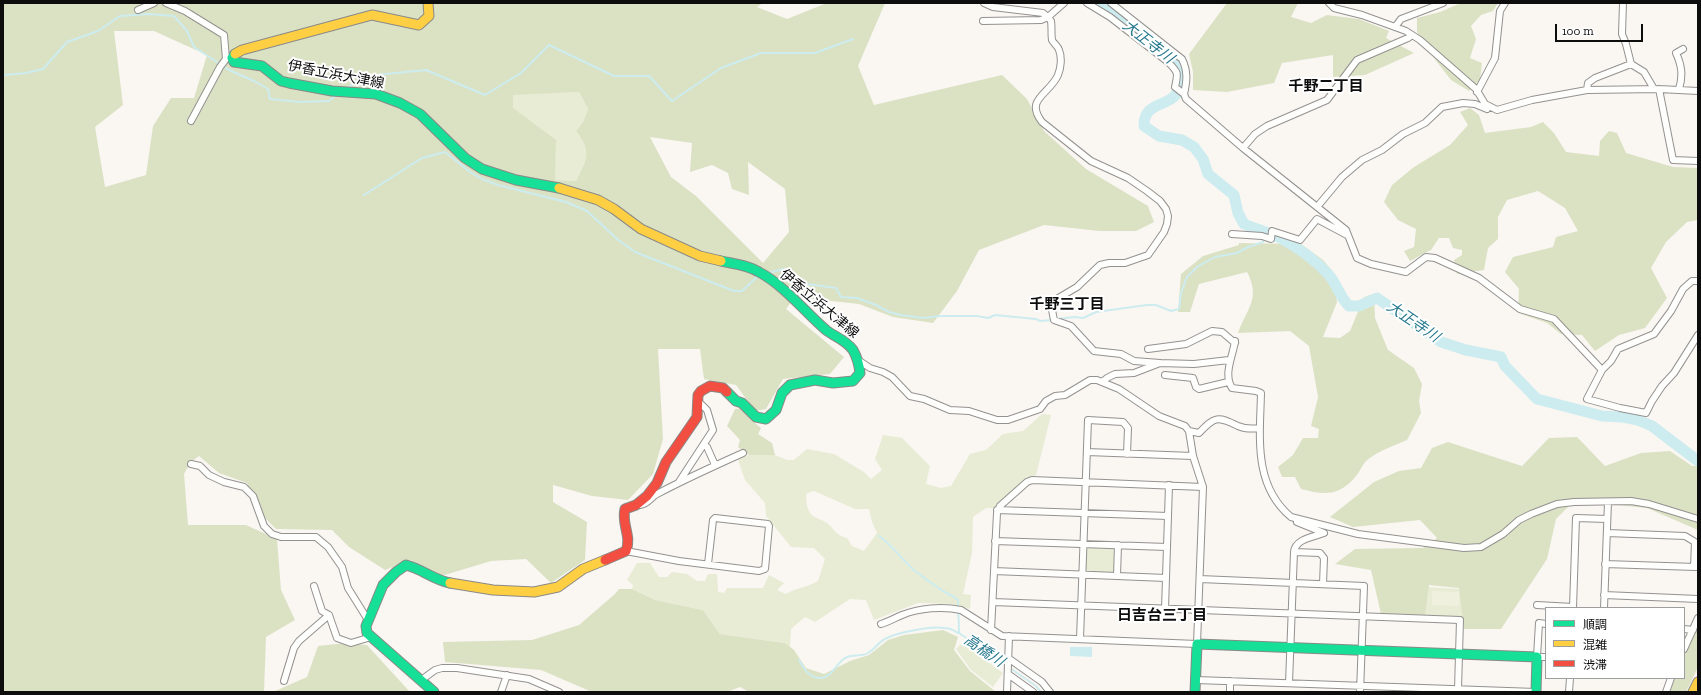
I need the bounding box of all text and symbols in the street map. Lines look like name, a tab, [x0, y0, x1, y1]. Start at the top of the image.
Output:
water label: 大正寺川	[1119, 16, 1177, 68]
scale bar	[1557, 16, 1645, 42]
text: 100 m	[1562, 24, 1594, 38]
street label: 伊香立浜大津線	[286, 57, 386, 93]
district label: 千野二丁目	[1289, 78, 1363, 96]
street label: 伊香立浜大津線	[776, 266, 862, 342]
district label: 千野三丁目	[1030, 296, 1104, 314]
water label: 大正寺川	[1383, 298, 1443, 346]
district label: 日吉台三丁目	[1117, 607, 1207, 625]
legend	[1545, 607, 1685, 679]
text: 順調	[1583, 618, 1607, 632]
water label: 高橋川	[960, 631, 1008, 671]
text: 混雑	[1583, 638, 1607, 652]
text: 渋滞	[1583, 658, 1607, 672]

